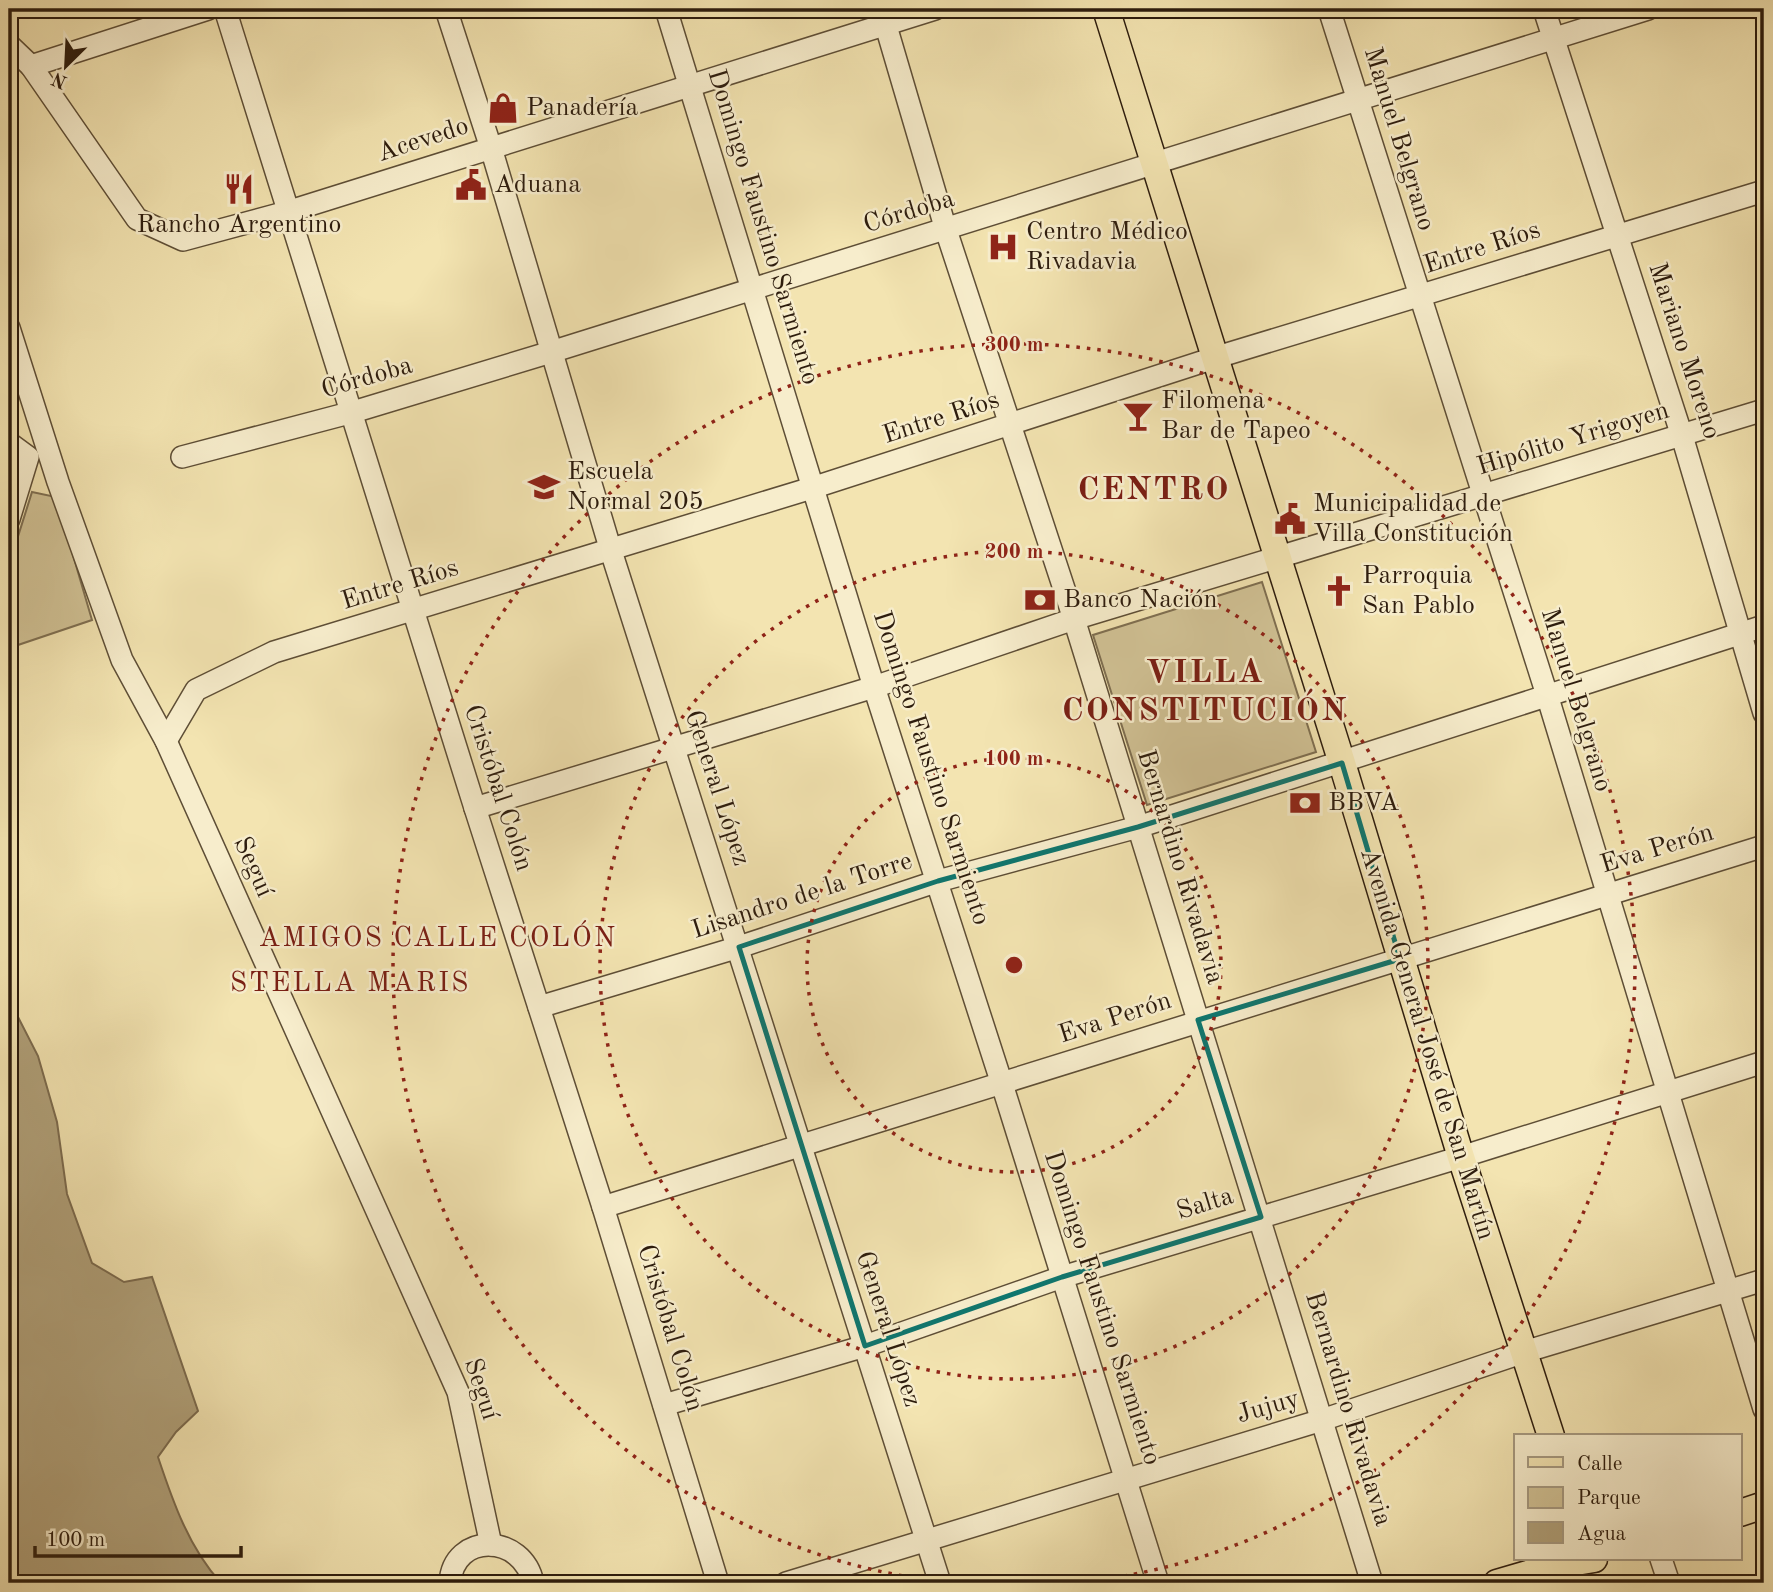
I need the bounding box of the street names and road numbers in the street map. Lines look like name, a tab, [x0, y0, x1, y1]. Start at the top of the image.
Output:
street label: Manuel Belgrano	[1359, 44, 1439, 234]
street label: Domingo Faustino Sarmiento	[703, 66, 823, 388]
street label: Acevedo	[374, 113, 472, 167]
street label: Córdoba	[860, 186, 958, 238]
street label: Entre Ríos	[1421, 217, 1543, 279]
street label: Mariano Moreno	[1643, 260, 1725, 442]
street label: Córdoba	[318, 353, 416, 403]
street label: Entre Ríos	[880, 387, 1002, 449]
street label: Hipólito Yrigoyen	[1474, 397, 1672, 481]
street label: Entre Ríos	[338, 555, 462, 615]
street label: Manuel Belgrano	[1536, 605, 1616, 795]
street label: Domingo Faustino Sarmiento	[868, 608, 994, 928]
street label: Cristóbal Colón	[459, 702, 537, 874]
street label: General López	[680, 707, 754, 869]
street label: Bernardino Rivadavia	[1132, 747, 1228, 987]
street label: Eva Perón	[1597, 819, 1717, 879]
street label: Seguí	[228, 833, 278, 902]
street label: Avenida General José de San Martín	[1355, 845, 1499, 1243]
street label: Lisandro de la Torre	[689, 848, 915, 944]
street label: Eva Perón	[1055, 988, 1175, 1048]
street label: Domingo Faustino Sarmiento	[1039, 1148, 1165, 1468]
street label: Salta	[1173, 1183, 1237, 1225]
street label: Cristóbal Colón	[632, 1241, 708, 1415]
street label: General López	[851, 1248, 925, 1410]
street label: Bernardino Rivadavia	[1300, 1289, 1396, 1529]
street label: Seguí	[459, 1355, 503, 1424]
street label: Jujuy	[1234, 1386, 1303, 1428]

